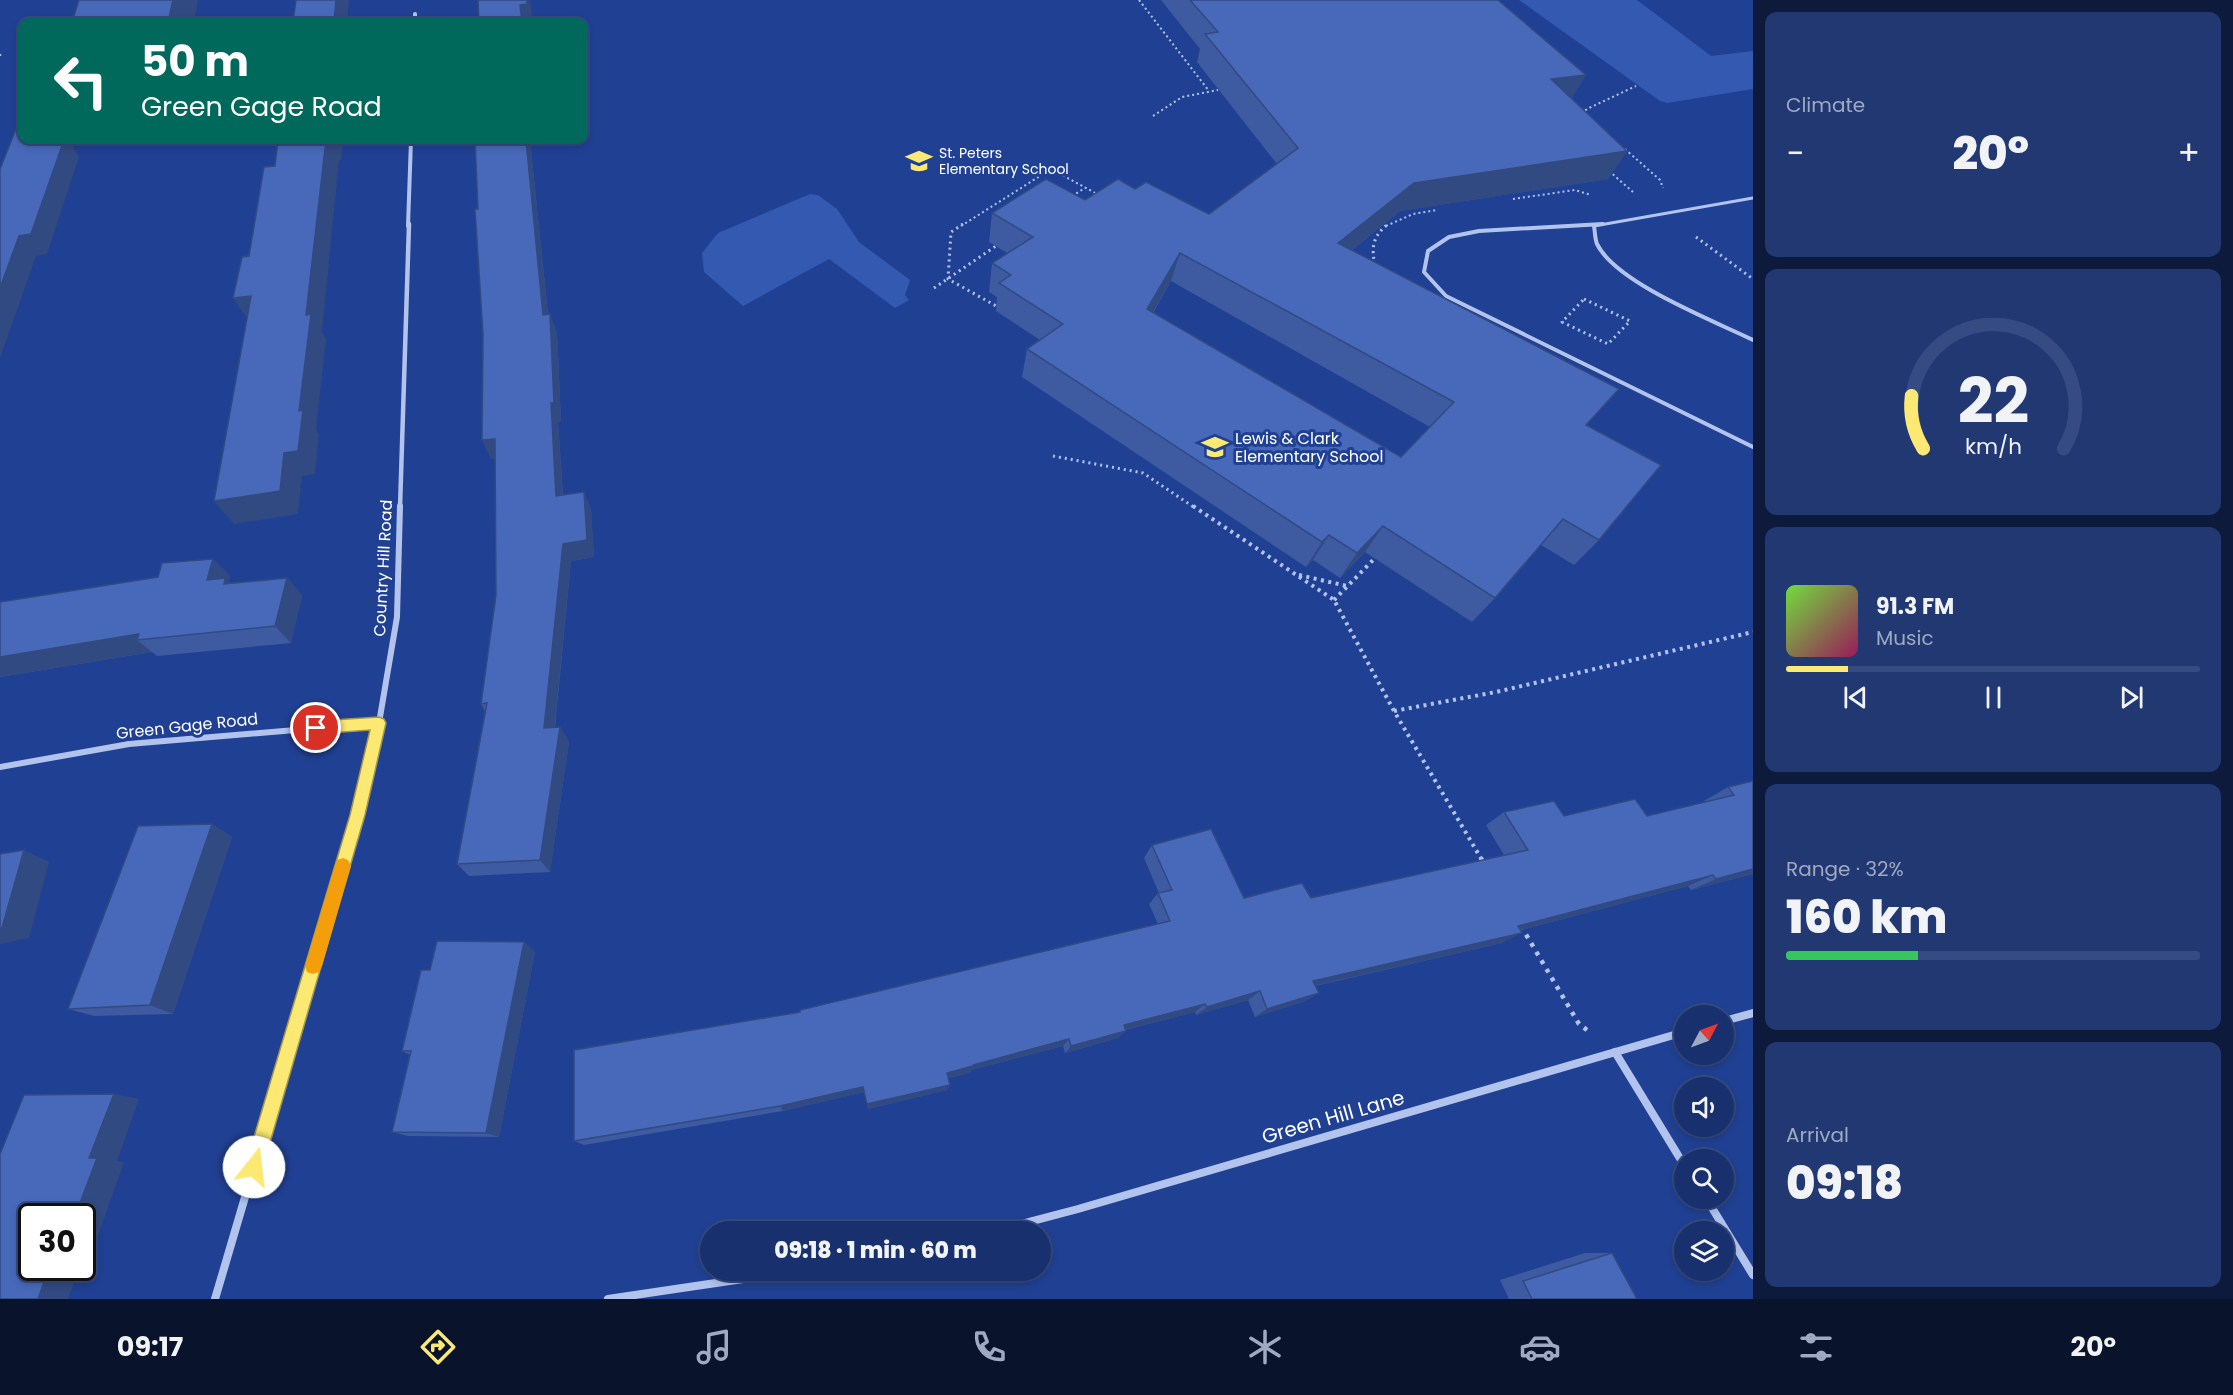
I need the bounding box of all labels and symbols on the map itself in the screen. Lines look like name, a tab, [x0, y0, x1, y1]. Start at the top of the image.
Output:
place label: St. Peters Elementary School	[939, 143, 1069, 179]
school or university icon: St. Peters Elementary School	[904, 146, 934, 176]
place label: Lewis & Clark Elementary School	[1235, 427, 1383, 468]
school or university icon: Lewis & Clark Elementary School	[1200, 432, 1230, 462]
street label: Country Hill Road	[368, 499, 398, 637]
pin	[290, 702, 341, 753]
street label: Green Gage Road	[115, 707, 259, 745]
north arrow	[1674, 1005, 1734, 1065]
street label: Green Hill Lane	[1258, 1083, 1408, 1151]
position arrow	[222, 1135, 286, 1199]
speed limit sign: 30	[18, 1203, 96, 1281]

